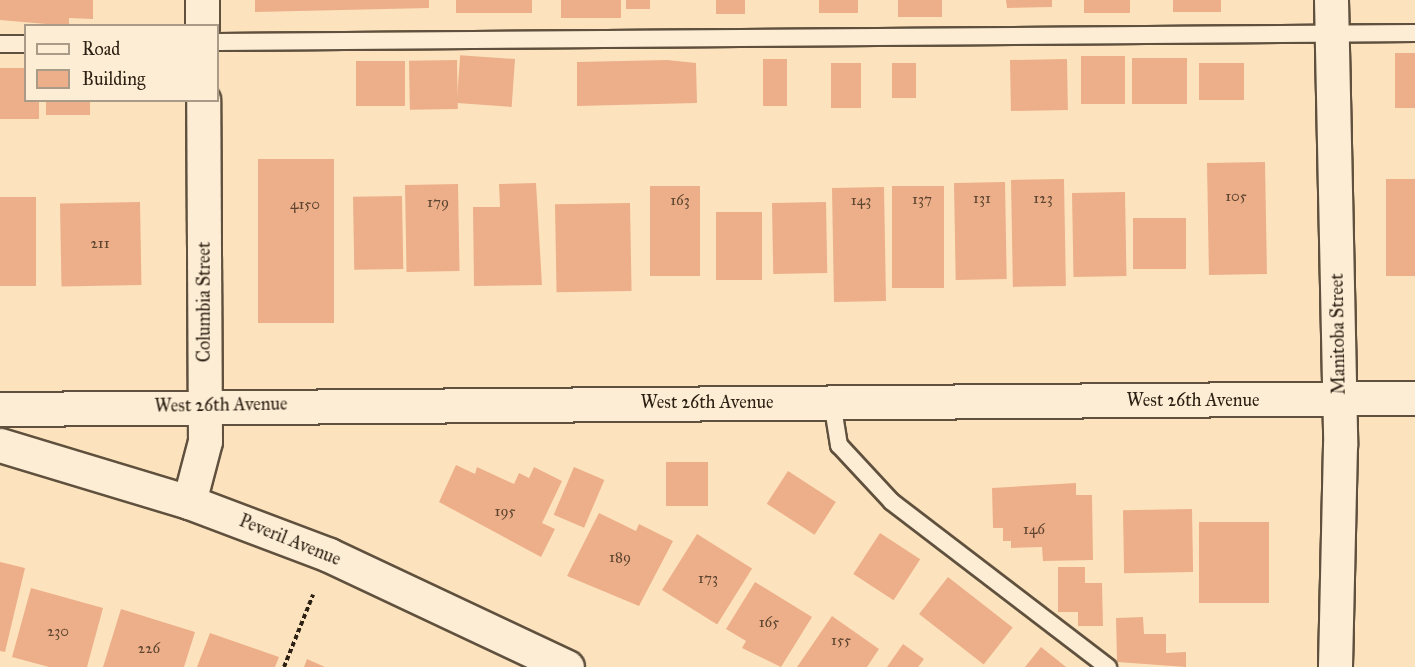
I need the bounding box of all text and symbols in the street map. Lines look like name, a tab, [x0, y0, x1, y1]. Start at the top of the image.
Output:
legend	[24, 24, 219, 102]
text: Road	[82, 38, 120, 60]
text: Building	[82, 68, 145, 90]
house number: 105	[1225, 188, 1247, 206]
house number: 131	[973, 190, 991, 208]
house number: 123	[1033, 190, 1053, 208]
house number: 137	[912, 191, 932, 209]
house number: 163	[670, 192, 690, 210]
house number: 143	[851, 192, 871, 210]
house number: 179	[427, 194, 449, 212]
house number: 4150	[290, 196, 320, 214]
house number: 211	[90, 235, 110, 253]
street label: Columbia Street	[193, 242, 215, 362]
street label: Manitoba Street	[1326, 273, 1350, 395]
street label: West 26th Avenue	[1126, 389, 1260, 411]
street label: West 26th Avenue	[640, 391, 774, 413]
street label: West 26th Avenue	[154, 393, 288, 417]
house number: 195	[495, 503, 515, 521]
street label: Peveril Avenue	[236, 510, 344, 570]
house number: 146	[1023, 521, 1045, 539]
house number: 189	[609, 549, 631, 567]
house number: 173	[698, 570, 718, 588]
house number: 165	[759, 614, 779, 632]
house number: 230	[47, 623, 69, 641]
house number: 155	[831, 632, 851, 650]
house number: 226	[138, 640, 160, 658]

